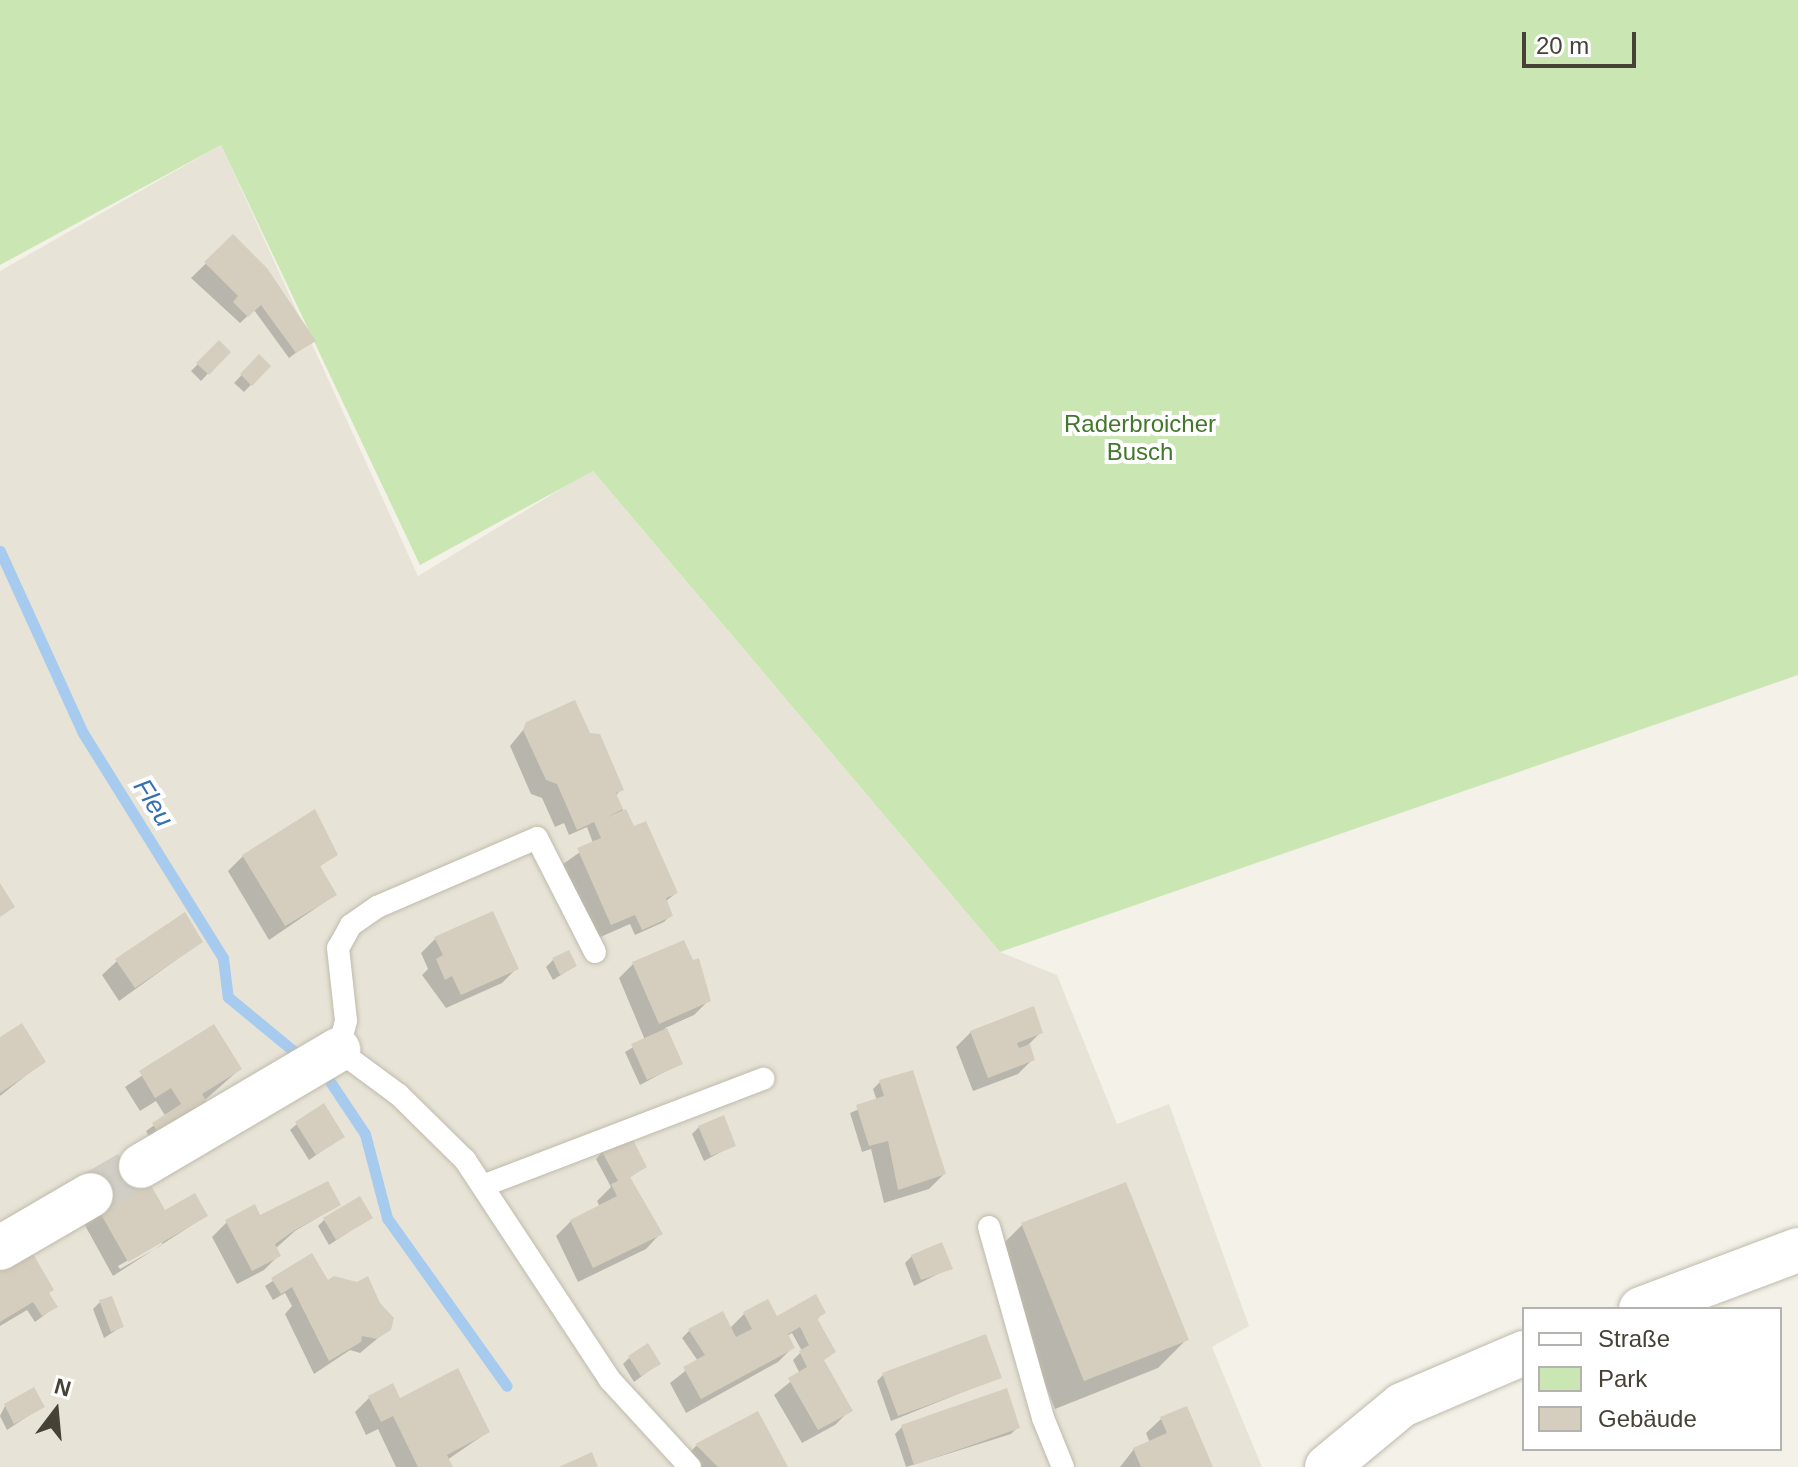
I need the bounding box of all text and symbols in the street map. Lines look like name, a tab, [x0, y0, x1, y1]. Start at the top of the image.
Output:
scale bar	[1526, 16, 1640, 66]
text: 20 m	[1536, 32, 1589, 59]
park label: Raderbroicher Busch	[1064, 410, 1216, 466]
water label: Fleu	[126, 773, 180, 833]
legend	[1522, 1307, 1782, 1451]
text: Straße	[1598, 1325, 1670, 1352]
text: Park	[1598, 1365, 1647, 1392]
north arrow	[16, 1371, 96, 1451]
text: N	[52, 1373, 74, 1402]
text: Gebäude	[1598, 1405, 1697, 1432]

